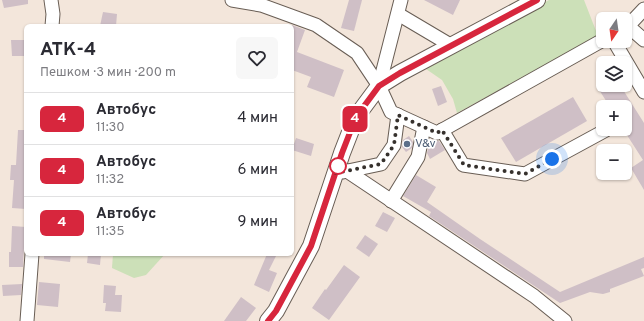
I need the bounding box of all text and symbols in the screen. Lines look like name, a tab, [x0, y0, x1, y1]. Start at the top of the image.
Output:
north arrow	[596, 12, 632, 48]
map controls	[596, 12, 632, 180]
button: heart	[236, 37, 278, 79]
text: АТК-4	[40, 38, 96, 62]
button: layers	[596, 56, 632, 92]
text: Пешком · 3 мин · 200 m	[40, 65, 176, 81]
button: +	[596, 100, 632, 136]
text: Автобус	[96, 101, 156, 120]
line badge: 4	[342, 106, 368, 132]
text: 4 мин	[237, 109, 278, 128]
text: 4	[58, 110, 67, 127]
text: 4	[351, 110, 360, 127]
text: 11:30	[96, 120, 125, 136]
place label: V&v	[415, 136, 436, 152]
marker: V&v	[402, 139, 412, 149]
button: −	[596, 144, 632, 180]
your location	[542, 149, 562, 169]
text: Автобус	[96, 153, 156, 172]
unlabelled marker	[329, 157, 347, 175]
text: 6 мин	[238, 161, 278, 180]
text: 4	[58, 162, 67, 179]
text: 11:32	[96, 172, 124, 188]
text: Автобус	[96, 205, 156, 224]
text: 9 мин	[238, 213, 278, 232]
text: 4	[58, 214, 67, 231]
text: 11:35	[96, 224, 125, 240]

